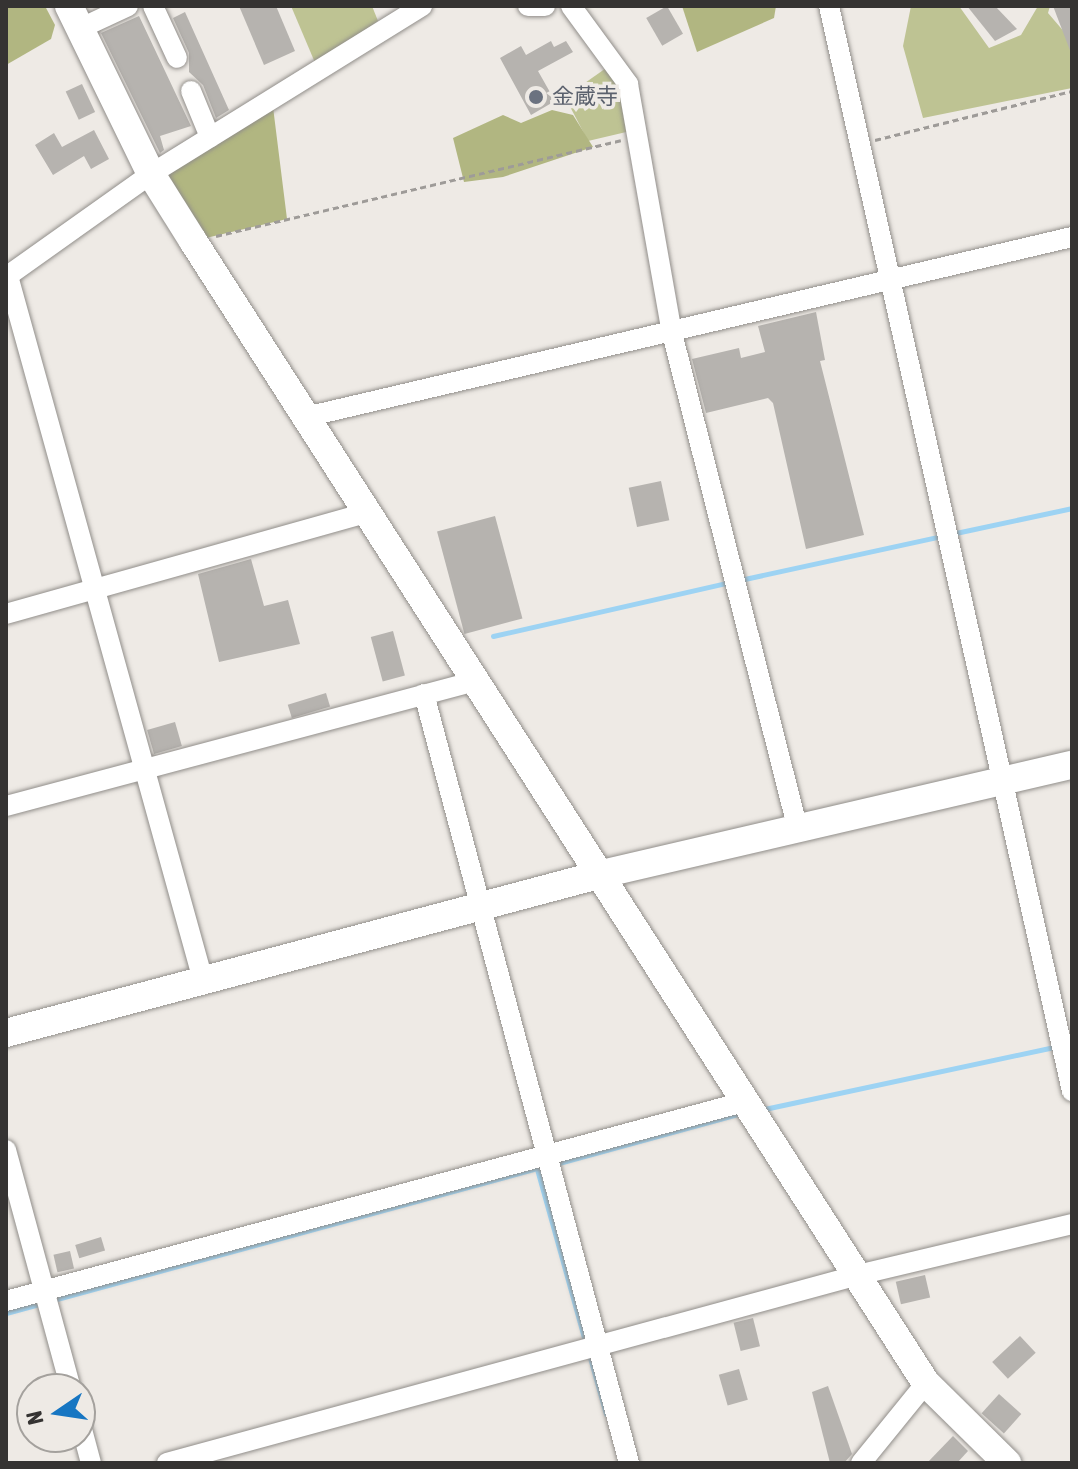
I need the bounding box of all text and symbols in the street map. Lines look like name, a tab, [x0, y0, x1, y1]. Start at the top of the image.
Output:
place label: 金蔵寺	[552, 84, 618, 110]
marker: 金蔵寺	[527, 88, 545, 106]
north arrow	[16, 1373, 96, 1453]
text: N	[20, 1409, 49, 1427]

